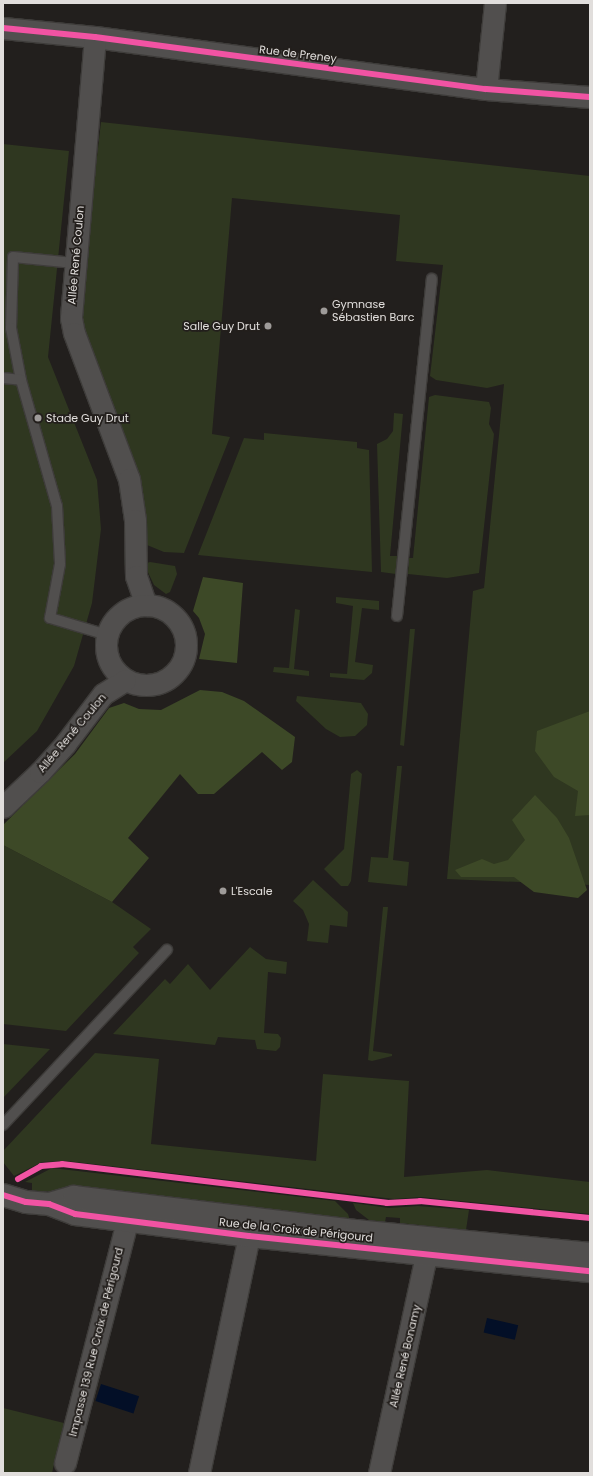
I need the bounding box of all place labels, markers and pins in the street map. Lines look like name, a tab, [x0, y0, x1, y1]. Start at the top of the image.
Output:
place label: Gymnase Sébastien Barc	[332, 298, 414, 324]
marker: Gymnase Sébastien Barc	[319, 306, 329, 316]
place label: Salle Guy Drut	[183, 319, 260, 333]
marker: Salle Guy Drut	[263, 321, 273, 331]
place label: Stade Guy Drut	[46, 411, 129, 425]
marker: Stade Guy Drut	[33, 413, 43, 423]
place label: L'Escale	[231, 884, 273, 898]
marker: L'Escale	[218, 886, 228, 896]

